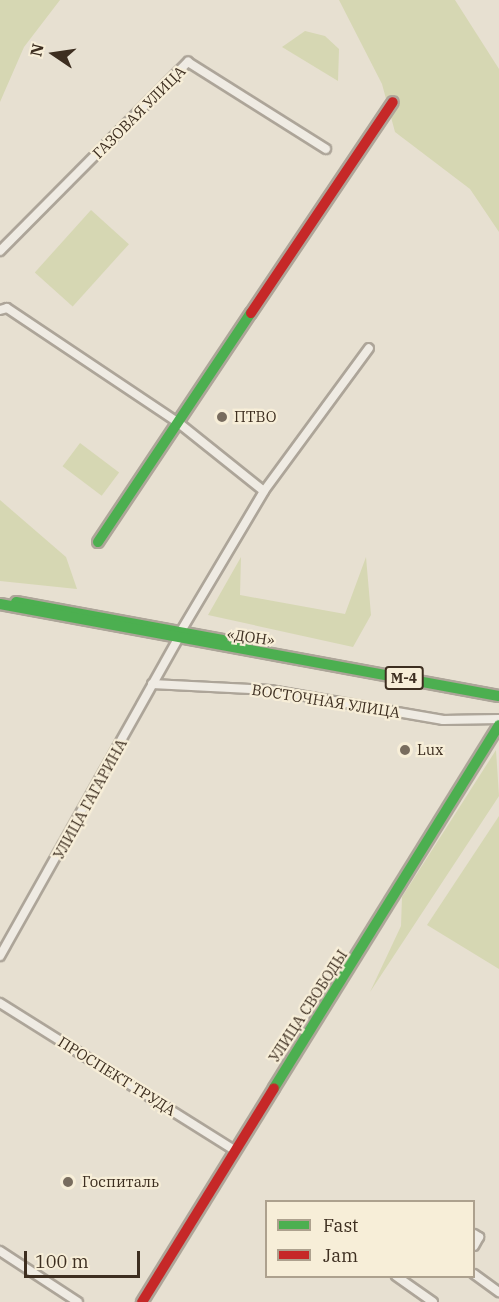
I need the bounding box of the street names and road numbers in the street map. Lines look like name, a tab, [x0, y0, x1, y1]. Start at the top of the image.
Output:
street label: ГАЗОВАЯ УЛИЦА	[89, 62, 189, 162]
street label: «ДОН»	[226, 625, 276, 649]
road number: М-4	[384, 667, 424, 689]
street label: ВОСТОЧНАЯ УЛИЦА	[250, 680, 402, 722]
street label: УЛИЦА ГАГАРИНА	[49, 736, 131, 862]
street label: УЛИЦА СВОБОДЫ	[265, 947, 351, 1065]
street label: ПРОСПЕКТ ТРУДА	[55, 1033, 179, 1119]

